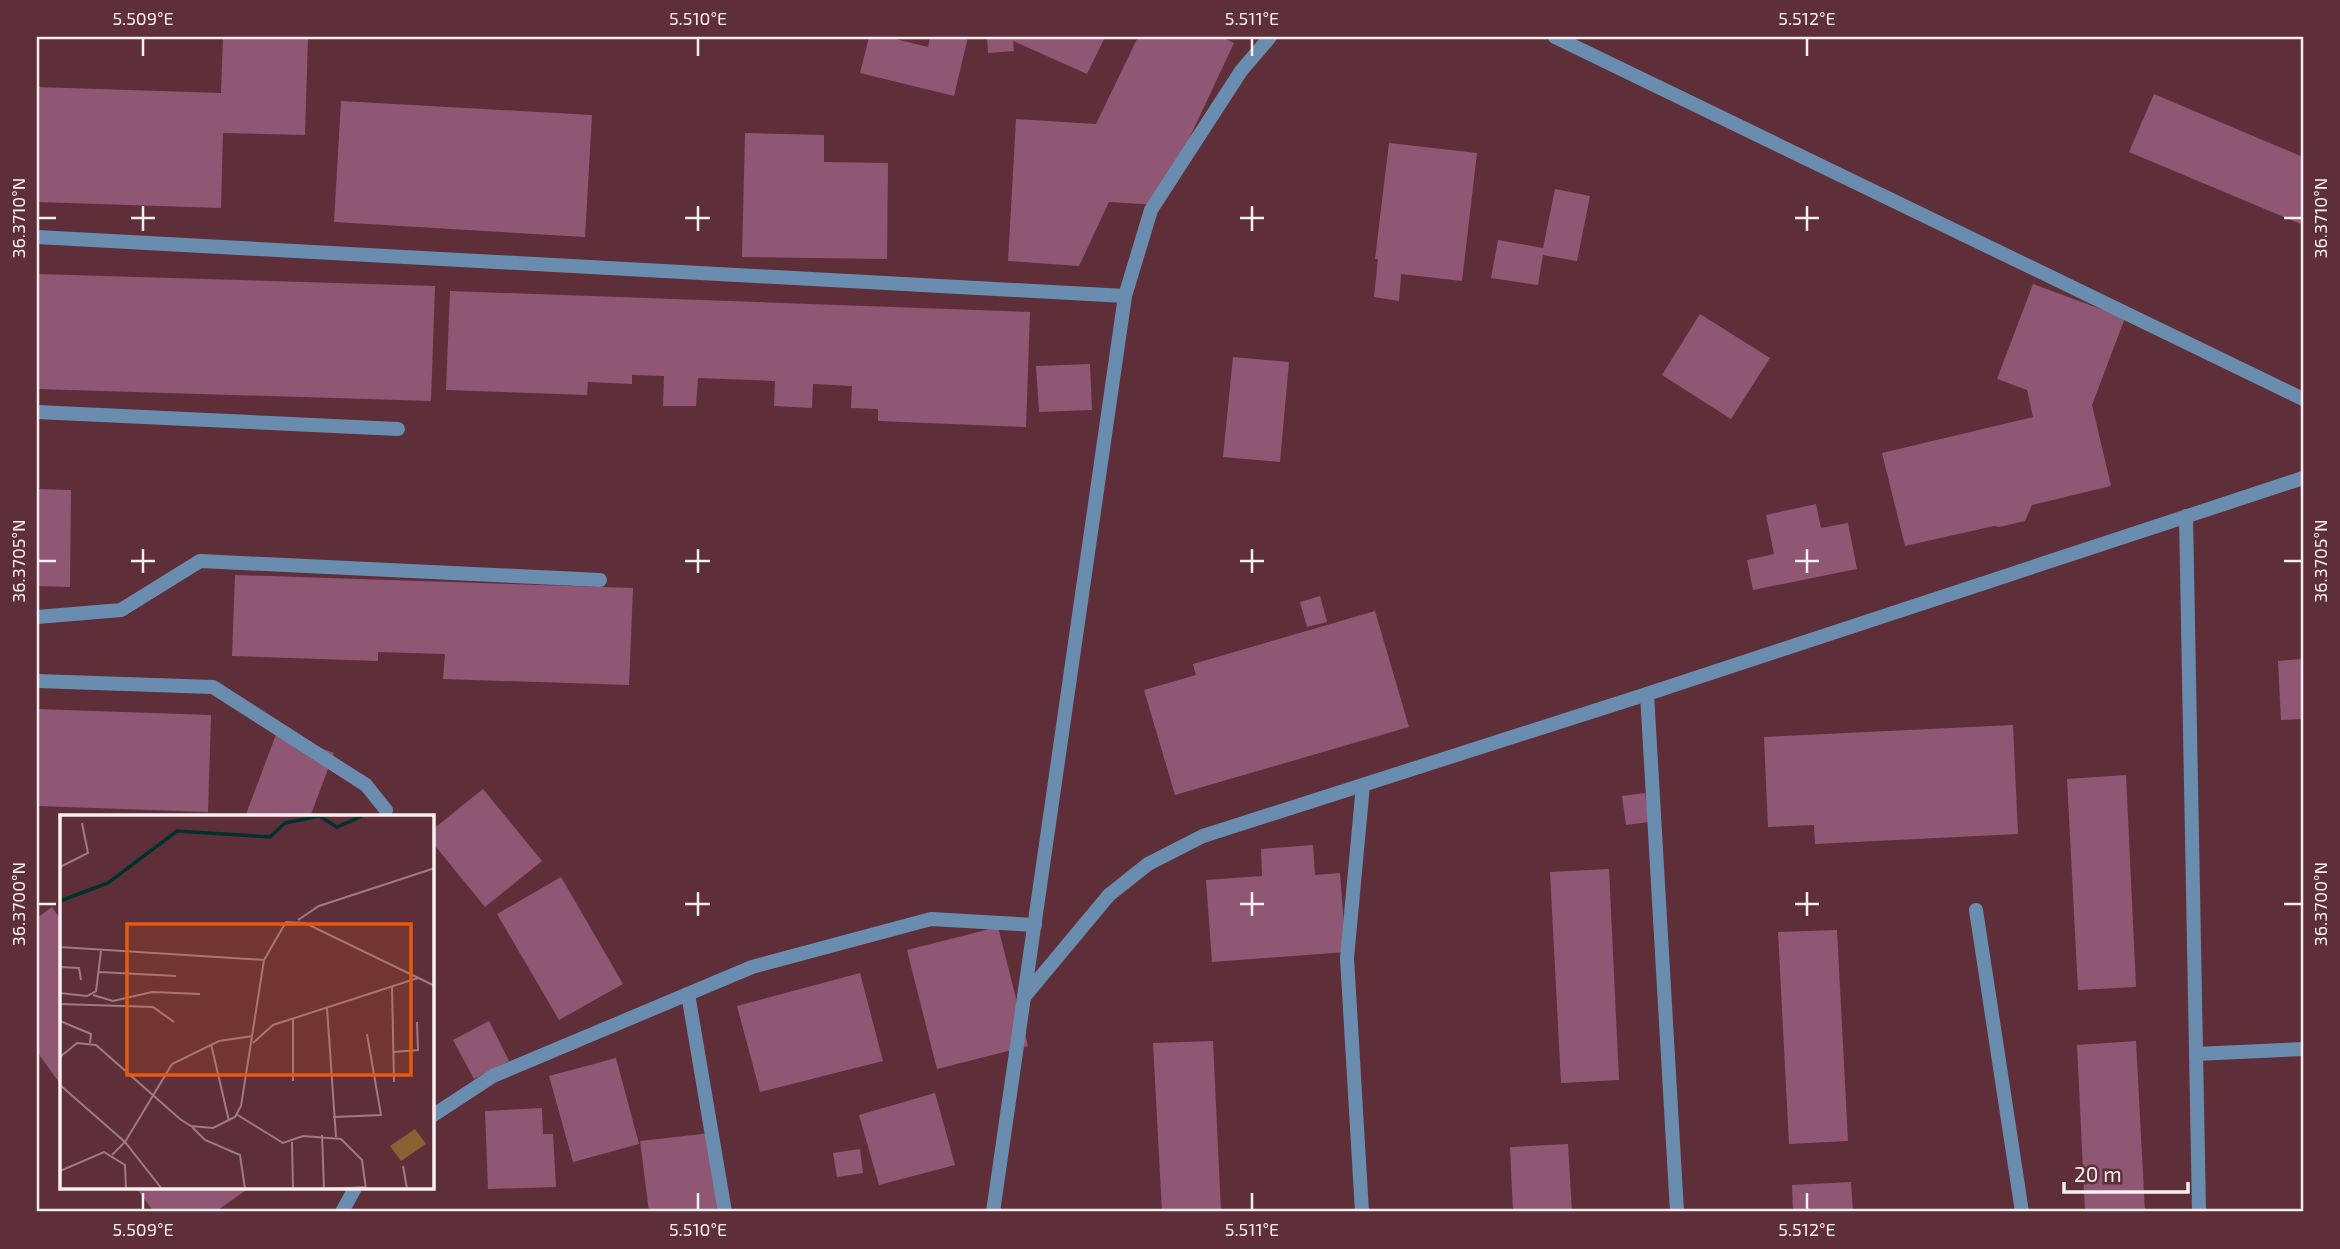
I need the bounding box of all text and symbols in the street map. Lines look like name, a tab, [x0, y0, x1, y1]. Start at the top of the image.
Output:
text: 5.509°E	[112, 7, 174, 29]
text: 5.510°E	[669, 7, 727, 29]
text: 5.511°E	[1225, 7, 1279, 29]
text: 5.512°E	[1778, 7, 1836, 29]
text: 36.3710°N	[7, 178, 29, 258]
text: 36.3710°N	[2309, 178, 2331, 258]
text: 36.3705°N	[7, 519, 29, 603]
text: 36.3705°N	[2309, 519, 2331, 603]
inset map	[60, 815, 434, 1190]
text: 36.3700°N	[7, 862, 29, 946]
text: 36.3700°N	[2309, 862, 2331, 946]
scale bar	[2064, 1151, 2188, 1195]
text: 20 m	[2074, 1161, 2122, 1186]
text: 5.509°E	[112, 1218, 174, 1240]
text: 5.510°E	[669, 1218, 727, 1240]
text: 5.511°E	[1225, 1218, 1279, 1240]
text: 5.512°E	[1778, 1218, 1836, 1240]

